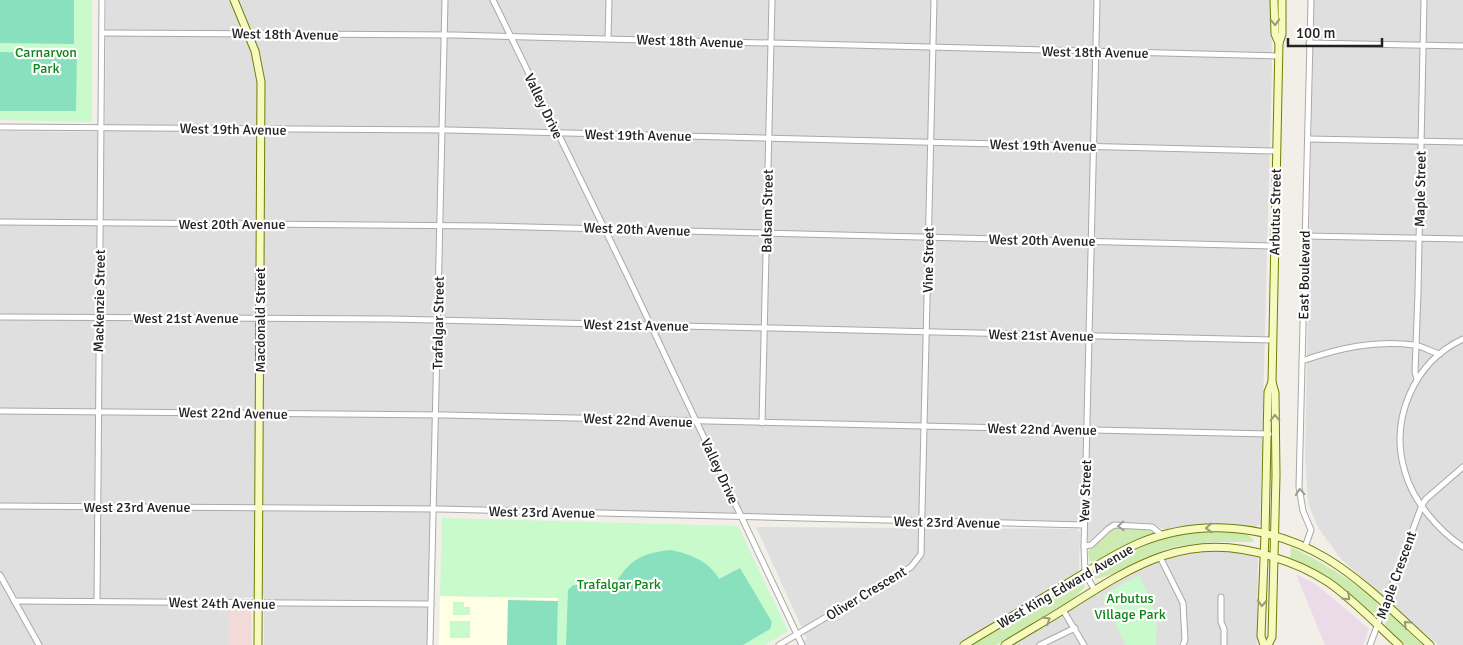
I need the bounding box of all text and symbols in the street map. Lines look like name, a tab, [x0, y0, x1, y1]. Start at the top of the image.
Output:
scale bar	[1288, 15, 1382, 47]
one-way arrow	[1269, 18, 1280, 26]
text: 100 m	[1296, 24, 1336, 42]
street label: West 18th Avenue	[231, 25, 339, 44]
street label: West 18th Avenue	[636, 31, 744, 52]
street label: West 18th Avenue	[1041, 43, 1149, 62]
park label: Carnarvon Park	[15, 44, 77, 77]
street label: Valley Drive	[521, 71, 567, 142]
street label: West 19th Avenue	[179, 120, 287, 139]
street label: West 19th Avenue	[584, 126, 692, 145]
street label: West 19th Avenue	[989, 136, 1097, 155]
street label: Maple Street	[1411, 151, 1430, 227]
street label: Arbutus Street	[1266, 168, 1285, 256]
street label: Balsam Street	[758, 169, 777, 253]
street label: West 20th Avenue	[179, 216, 285, 233]
street label: West 20th Avenue	[583, 219, 691, 240]
street label: Vine Street	[919, 227, 938, 293]
street label: East Boulevard	[1295, 230, 1314, 320]
street label: West 20th Avenue	[988, 231, 1096, 250]
street label: Mackenzie Street	[90, 249, 109, 353]
street label: Macdonald Street	[252, 267, 269, 373]
street label: Trafalgar Street	[429, 276, 448, 370]
street label: West 21st Avenue	[133, 310, 239, 327]
street label: West 21st Avenue	[583, 316, 689, 335]
street label: West 21st Avenue	[988, 326, 1094, 345]
street label: West 22nd Avenue	[178, 404, 288, 423]
street label: West 22nd Avenue	[583, 410, 693, 431]
one-way arrow	[1270, 414, 1280, 422]
street label: West 22nd Avenue	[987, 420, 1097, 439]
street label: Valley Drive	[697, 436, 742, 507]
street label: Yew Street	[1076, 459, 1095, 523]
one-way arrow	[1294, 488, 1305, 496]
street label: West 23rd Avenue	[84, 499, 190, 516]
street label: West 23rd Avenue	[488, 503, 596, 522]
street label: West 23rd Avenue	[893, 513, 1001, 532]
one-way arrow	[1117, 520, 1125, 531]
one-way arrow	[1205, 523, 1213, 534]
street label: Maple Crescent	[1373, 529, 1420, 622]
street label: West King Edward Avenue	[994, 540, 1136, 632]
street label: Oliver Crescent	[823, 563, 910, 624]
park label: Trafalgar Park	[577, 576, 661, 593]
park label: Arbutus Village Park	[1094, 590, 1166, 623]
one-way arrow	[1341, 592, 1350, 601]
street label: West 24th Avenue	[168, 594, 276, 613]
one-way arrow	[1257, 600, 1267, 607]
one-way arrow	[1041, 616, 1050, 626]
one-way arrow	[1404, 621, 1413, 630]

